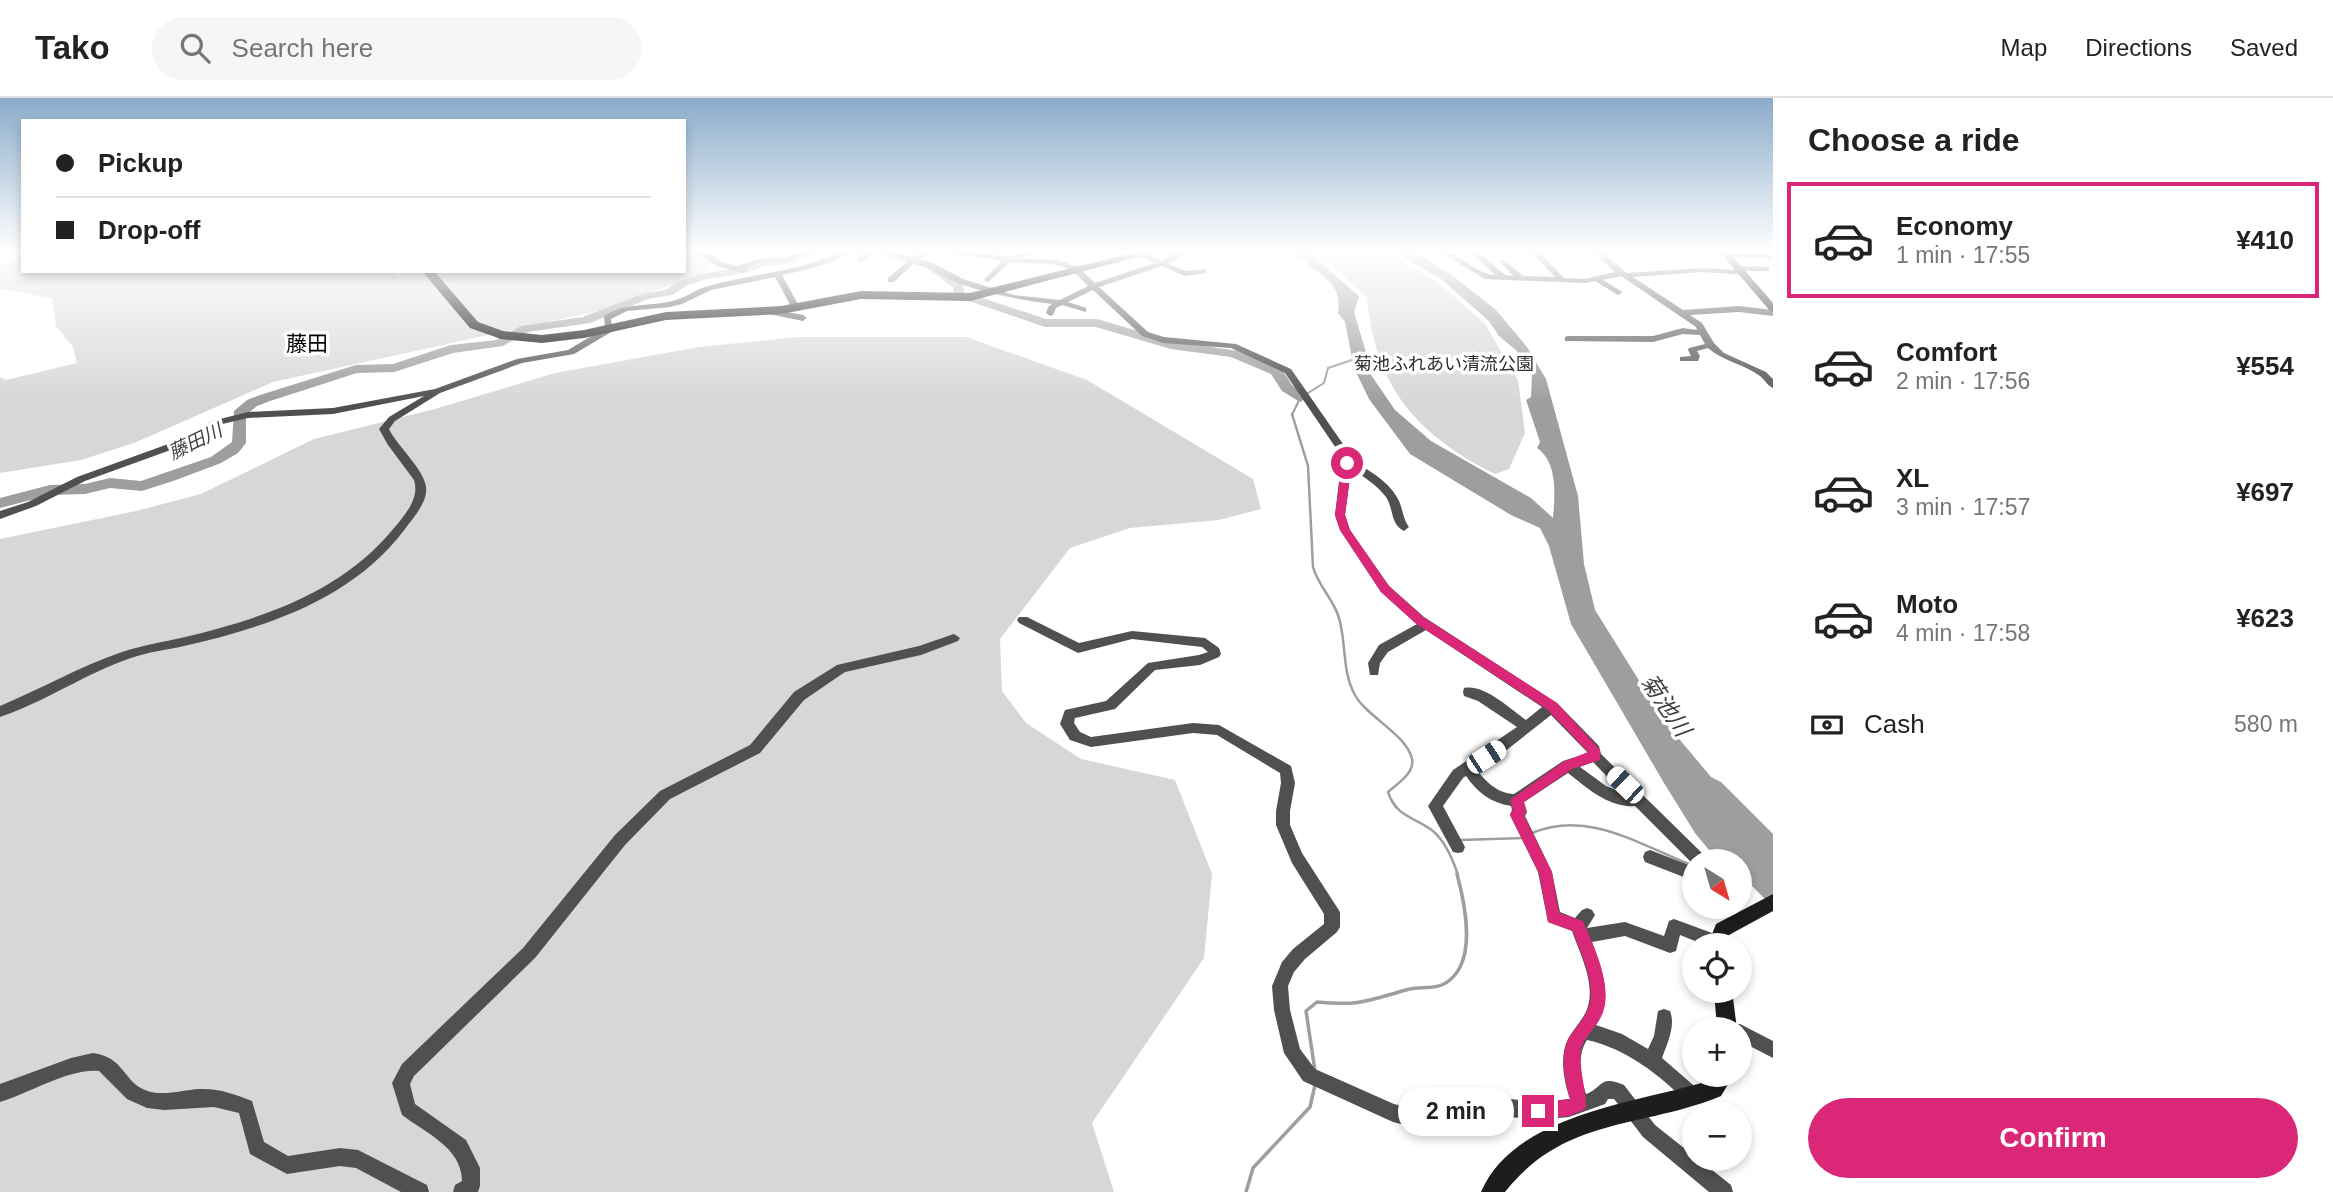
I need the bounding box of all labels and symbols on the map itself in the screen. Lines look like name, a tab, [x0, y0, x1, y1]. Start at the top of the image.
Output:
district label: 藤田	[286, 332, 328, 355]
park label: 菊池ふれあい清流公園	[1354, 354, 1534, 374]
water label: 藤田川	[165, 419, 227, 463]
route start	[1331, 447, 1363, 479]
water label: 菊池川	[1636, 669, 1698, 743]
car	[1463, 737, 1510, 777]
car	[1603, 763, 1648, 807]
north arrow	[1682, 849, 1752, 919]
callout: 2 min	[1398, 1086, 1514, 1136]
route end	[1522, 1095, 1554, 1127]

